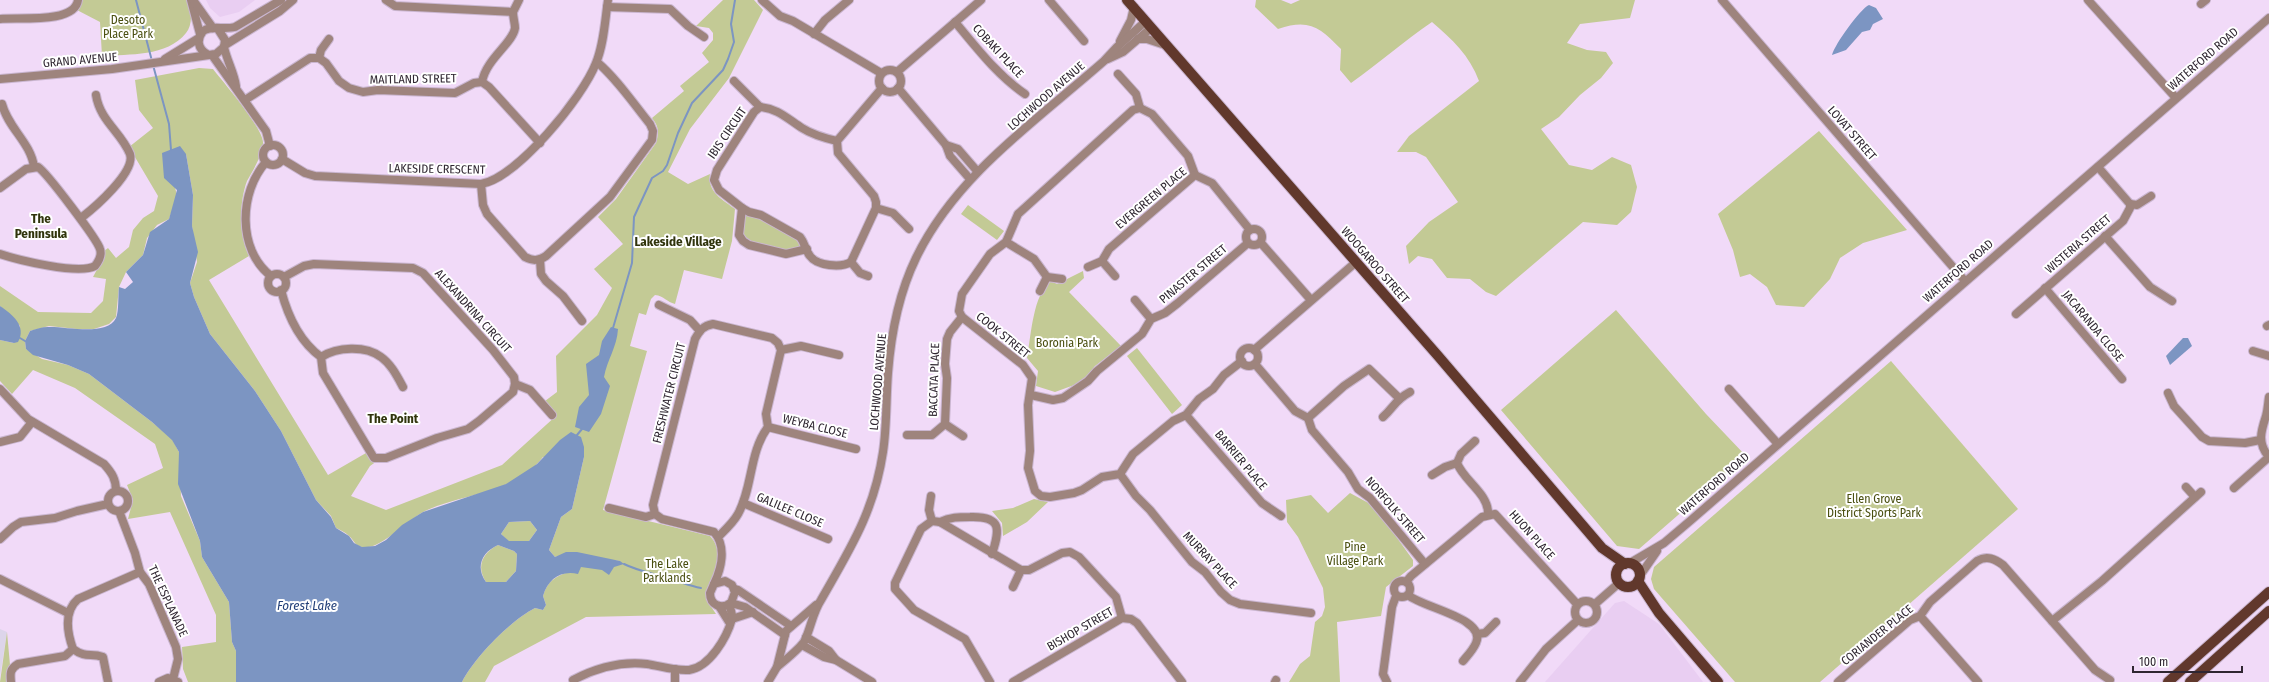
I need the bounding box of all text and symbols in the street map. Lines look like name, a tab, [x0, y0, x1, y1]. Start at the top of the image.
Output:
park label: Desoto Place Park	[103, 13, 153, 41]
street label: COBAKI PLACE	[970, 21, 1027, 81]
street label: WATERFORD ROAD	[2165, 25, 2241, 93]
street label: GRAND AVENUE	[42, 50, 118, 70]
street label: LOCHWOOD AVENUE	[1005, 59, 1088, 133]
street label: MAITLAND STREET	[369, 71, 457, 87]
street label: LOVAT STREET	[1825, 103, 1880, 163]
street label: IBIS CIRCUIT	[705, 104, 750, 161]
street label: LAKESIDE CRESCENT	[389, 161, 486, 177]
street label: EVERGREEN PLACE	[1113, 164, 1190, 232]
district label: The Peninsula	[15, 211, 68, 241]
street label: WISTERIA STREET	[2042, 211, 2114, 276]
street label: WOOGAROO STREET	[1338, 224, 1412, 306]
district label: Lakeside Village	[634, 234, 722, 249]
street label: WATERFORD ROAD	[1920, 237, 1996, 305]
street label: PINASTER STREET	[1156, 241, 1230, 306]
street label: ALEXANDRINA CIRCUIT	[432, 266, 514, 356]
street label: JACARANDA CLOSE	[2059, 288, 2127, 364]
street label: COOK STREET	[973, 309, 1033, 361]
street label: LOCHWOOD AVENUE	[867, 333, 889, 431]
park label: Boronia Park	[1036, 336, 1099, 350]
street label: FRESHWATER CIRCUIT	[650, 341, 688, 445]
street label: BACCATA PLACE	[926, 342, 942, 417]
district label: The Point	[368, 411, 419, 426]
street label: WEYBA CLOSE	[781, 411, 849, 441]
street label: BARRIER PLACE	[1212, 427, 1270, 493]
street label: WATERFORD ROAD	[1676, 450, 1752, 518]
street label: NORFOLK STREET	[1362, 474, 1428, 546]
street label: GALILEE CLOSE	[755, 490, 826, 530]
park label: Ellen Grove District Sports Park	[1827, 492, 1921, 520]
street label: HUON PLACE	[1506, 507, 1558, 563]
street label: MURRAY PLACE	[1180, 529, 1240, 592]
park label: Pine Village Park	[1327, 540, 1384, 568]
park label: The Lake Parklands	[643, 557, 691, 585]
street label: THE ESPLANADE	[145, 563, 191, 639]
water label: Forest Lake	[277, 598, 337, 613]
street label: CORIANDER PLACE	[1838, 602, 1916, 668]
street label: BISHOP STREET	[1044, 604, 1116, 654]
scale bar	[2133, 648, 2242, 674]
text: 100 m	[2139, 655, 2168, 669]

